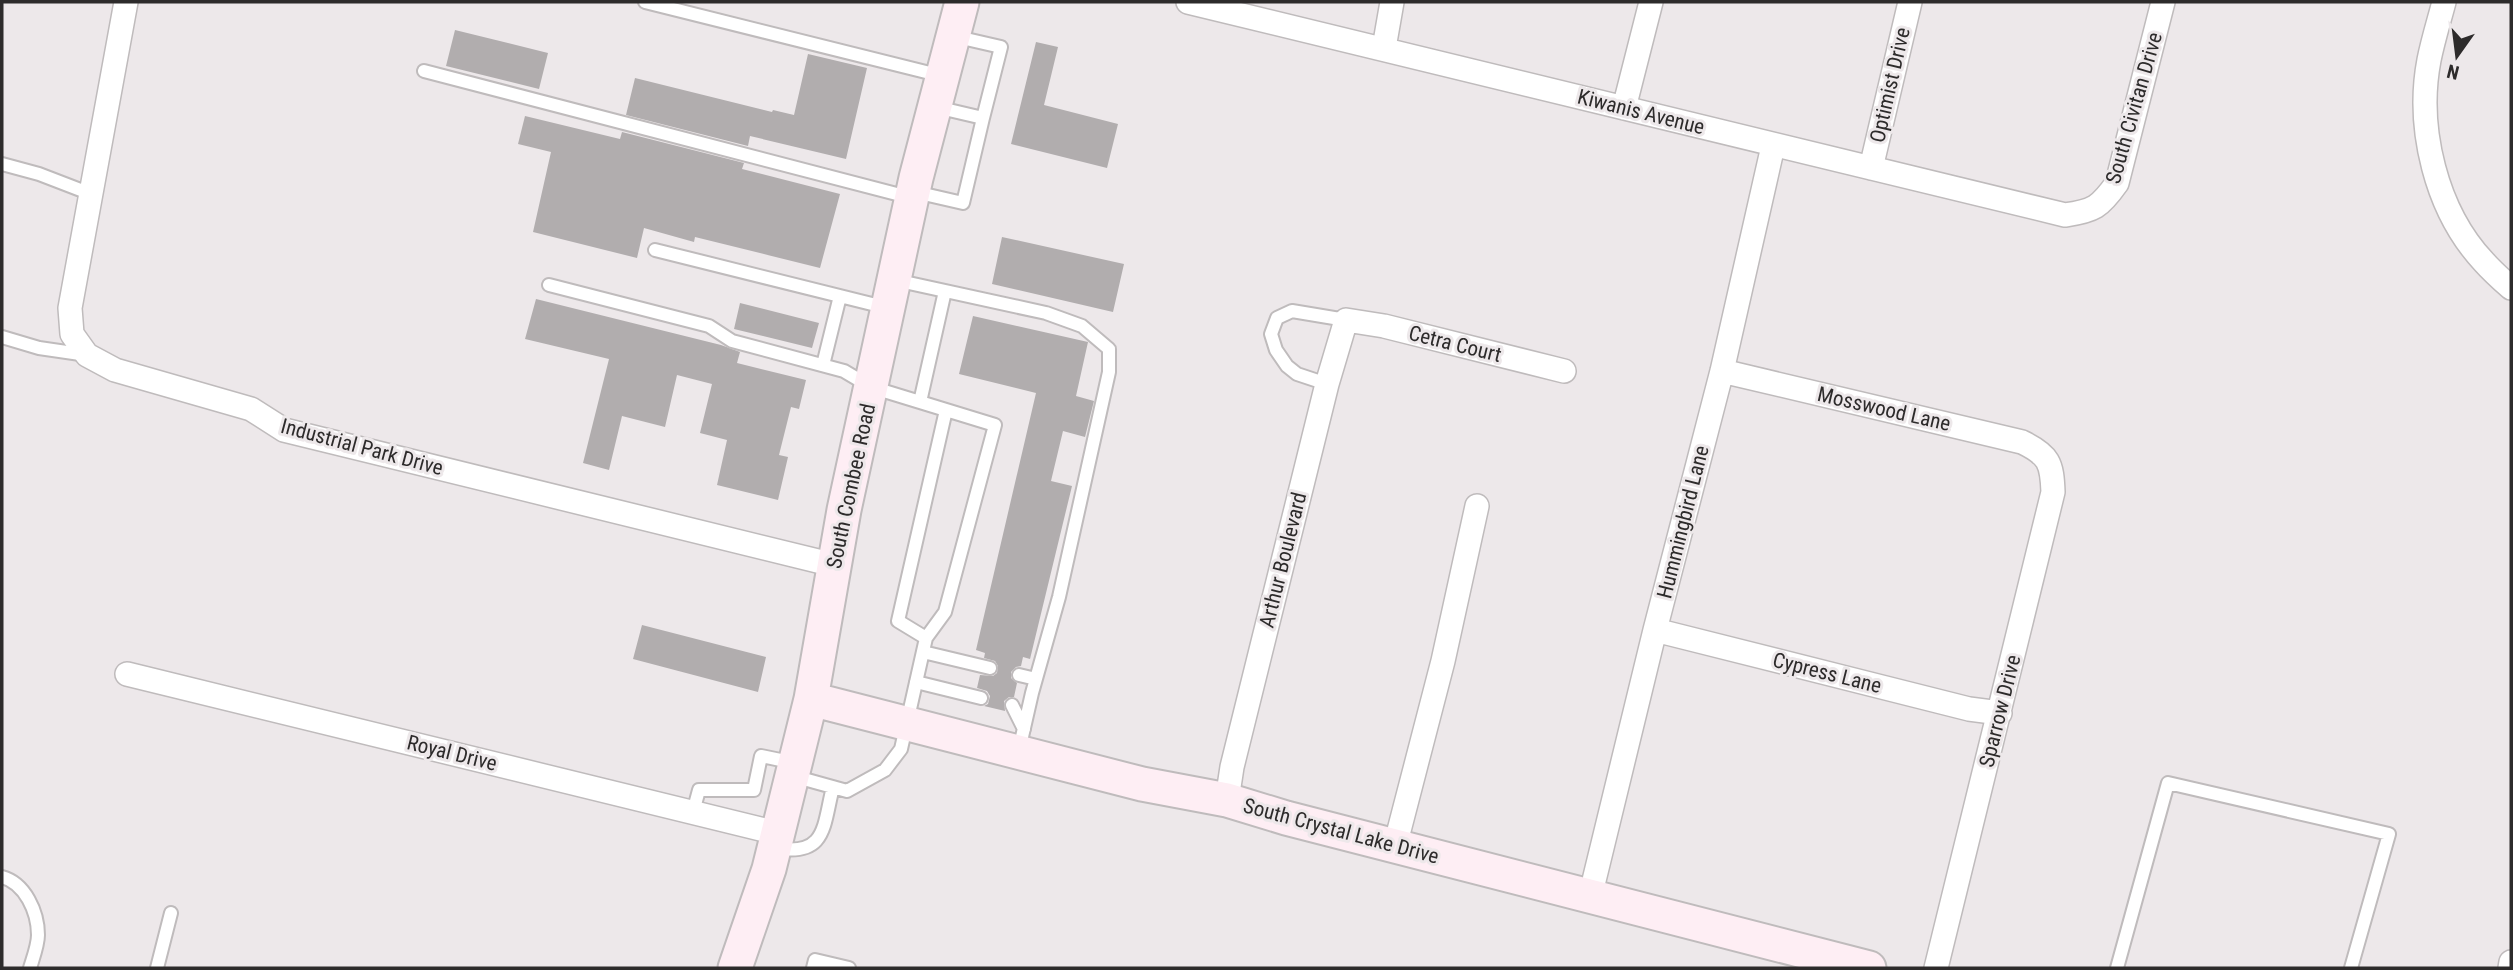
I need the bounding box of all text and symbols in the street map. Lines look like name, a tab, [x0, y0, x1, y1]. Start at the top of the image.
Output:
north arrow	[2422, 21, 2492, 91]
street label: Optimist Drive	[1865, 25, 1915, 145]
street label: South Civitan Drive	[2101, 29, 2167, 187]
text: N	[2445, 59, 2461, 85]
street label: Kiwanis Avenue	[1575, 85, 1707, 139]
street label: Cetra Court	[1406, 321, 1504, 367]
street label: Mosswood Lane	[1815, 382, 1953, 436]
street label: South Combee Road	[822, 401, 880, 571]
street label: Industrial Park Drive	[278, 414, 446, 480]
street label: Hummingbird Lane	[1652, 443, 1714, 601]
street label: Arthur Boulevard	[1255, 490, 1311, 630]
street label: Cypress Lane	[1770, 648, 1884, 698]
street label: Sparrow Drive	[1974, 652, 2026, 770]
street label: Royal Drive	[405, 730, 500, 776]
street label: South Crystal Lake Drive	[1241, 793, 1441, 869]

